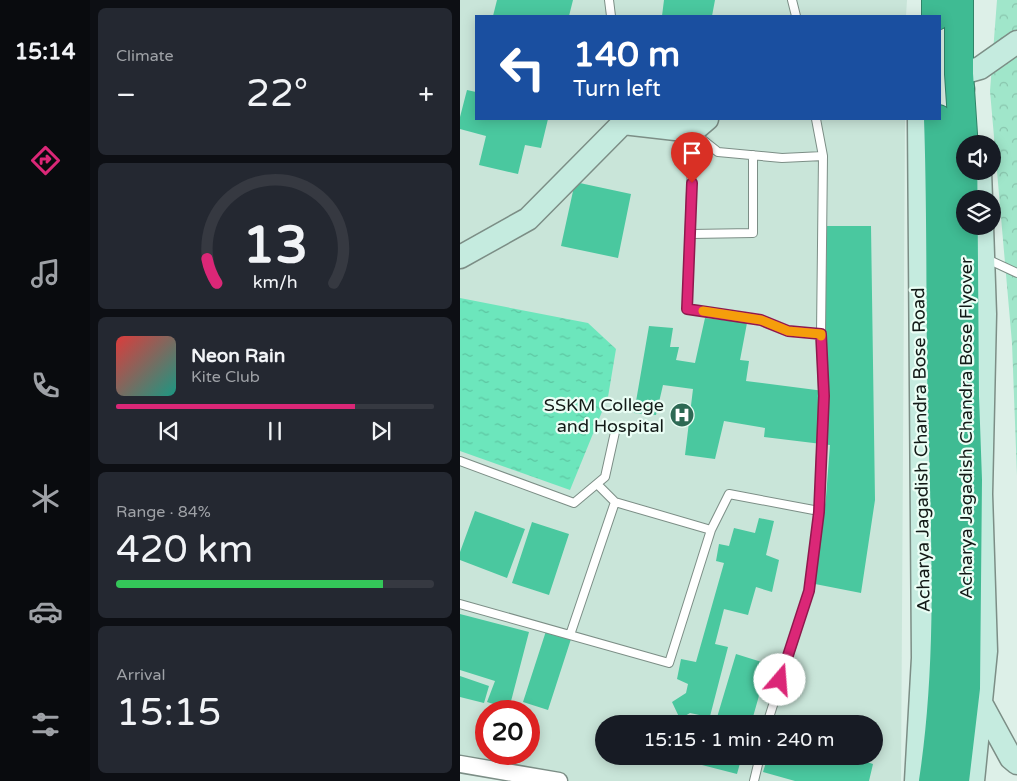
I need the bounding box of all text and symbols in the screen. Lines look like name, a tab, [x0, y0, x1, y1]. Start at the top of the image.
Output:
text: 140 m	[573, 34, 680, 76]
icon: left	[490, 35, 555, 100]
text: 15:14	[15, 39, 75, 65]
text: Climate	[116, 46, 174, 66]
text: 22°	[246, 71, 308, 117]
text: Turn left	[573, 76, 661, 102]
text: −	[116, 78, 136, 112]
text: +	[418, 78, 434, 112]
pin	[671, 132, 713, 183]
map controls	[956, 135, 1001, 235]
button: sound	[956, 135, 1001, 180]
icon: arrive	[678, 139, 706, 167]
icon: directions	[28, 143, 63, 178]
button: layers	[956, 190, 1001, 235]
text: 13	[242, 214, 308, 277]
icon: music	[28, 256, 63, 291]
street label: Acharya Jagadish Chandra Bose Flyover	[955, 257, 977, 599]
text: km/h	[253, 272, 297, 293]
street label: Acharya Jagadish Chandra Bose Road	[907, 287, 935, 613]
text: Neon Rain	[191, 345, 285, 367]
text: Kite Club	[191, 367, 260, 387]
icon: phone	[28, 368, 63, 403]
place label: SSKM College and Hospital	[544, 394, 664, 437]
hospital icon: SSKM College and Hospital	[669, 402, 695, 428]
icon: previous	[155, 417, 183, 445]
icon: pause	[261, 417, 289, 445]
icon: next	[367, 417, 395, 445]
icon: climate	[28, 481, 63, 516]
text: Range · 84%	[116, 502, 211, 522]
text: 420 km	[116, 527, 253, 573]
icon: car	[28, 594, 63, 629]
position arrow	[753, 653, 805, 705]
text: Arrival	[116, 665, 165, 685]
text: 15:15	[116, 690, 221, 736]
speed limit sign: 20	[475, 700, 540, 765]
icon: filters	[28, 707, 63, 742]
text: 15:15 · 1 min · 240 m	[643, 729, 835, 751]

